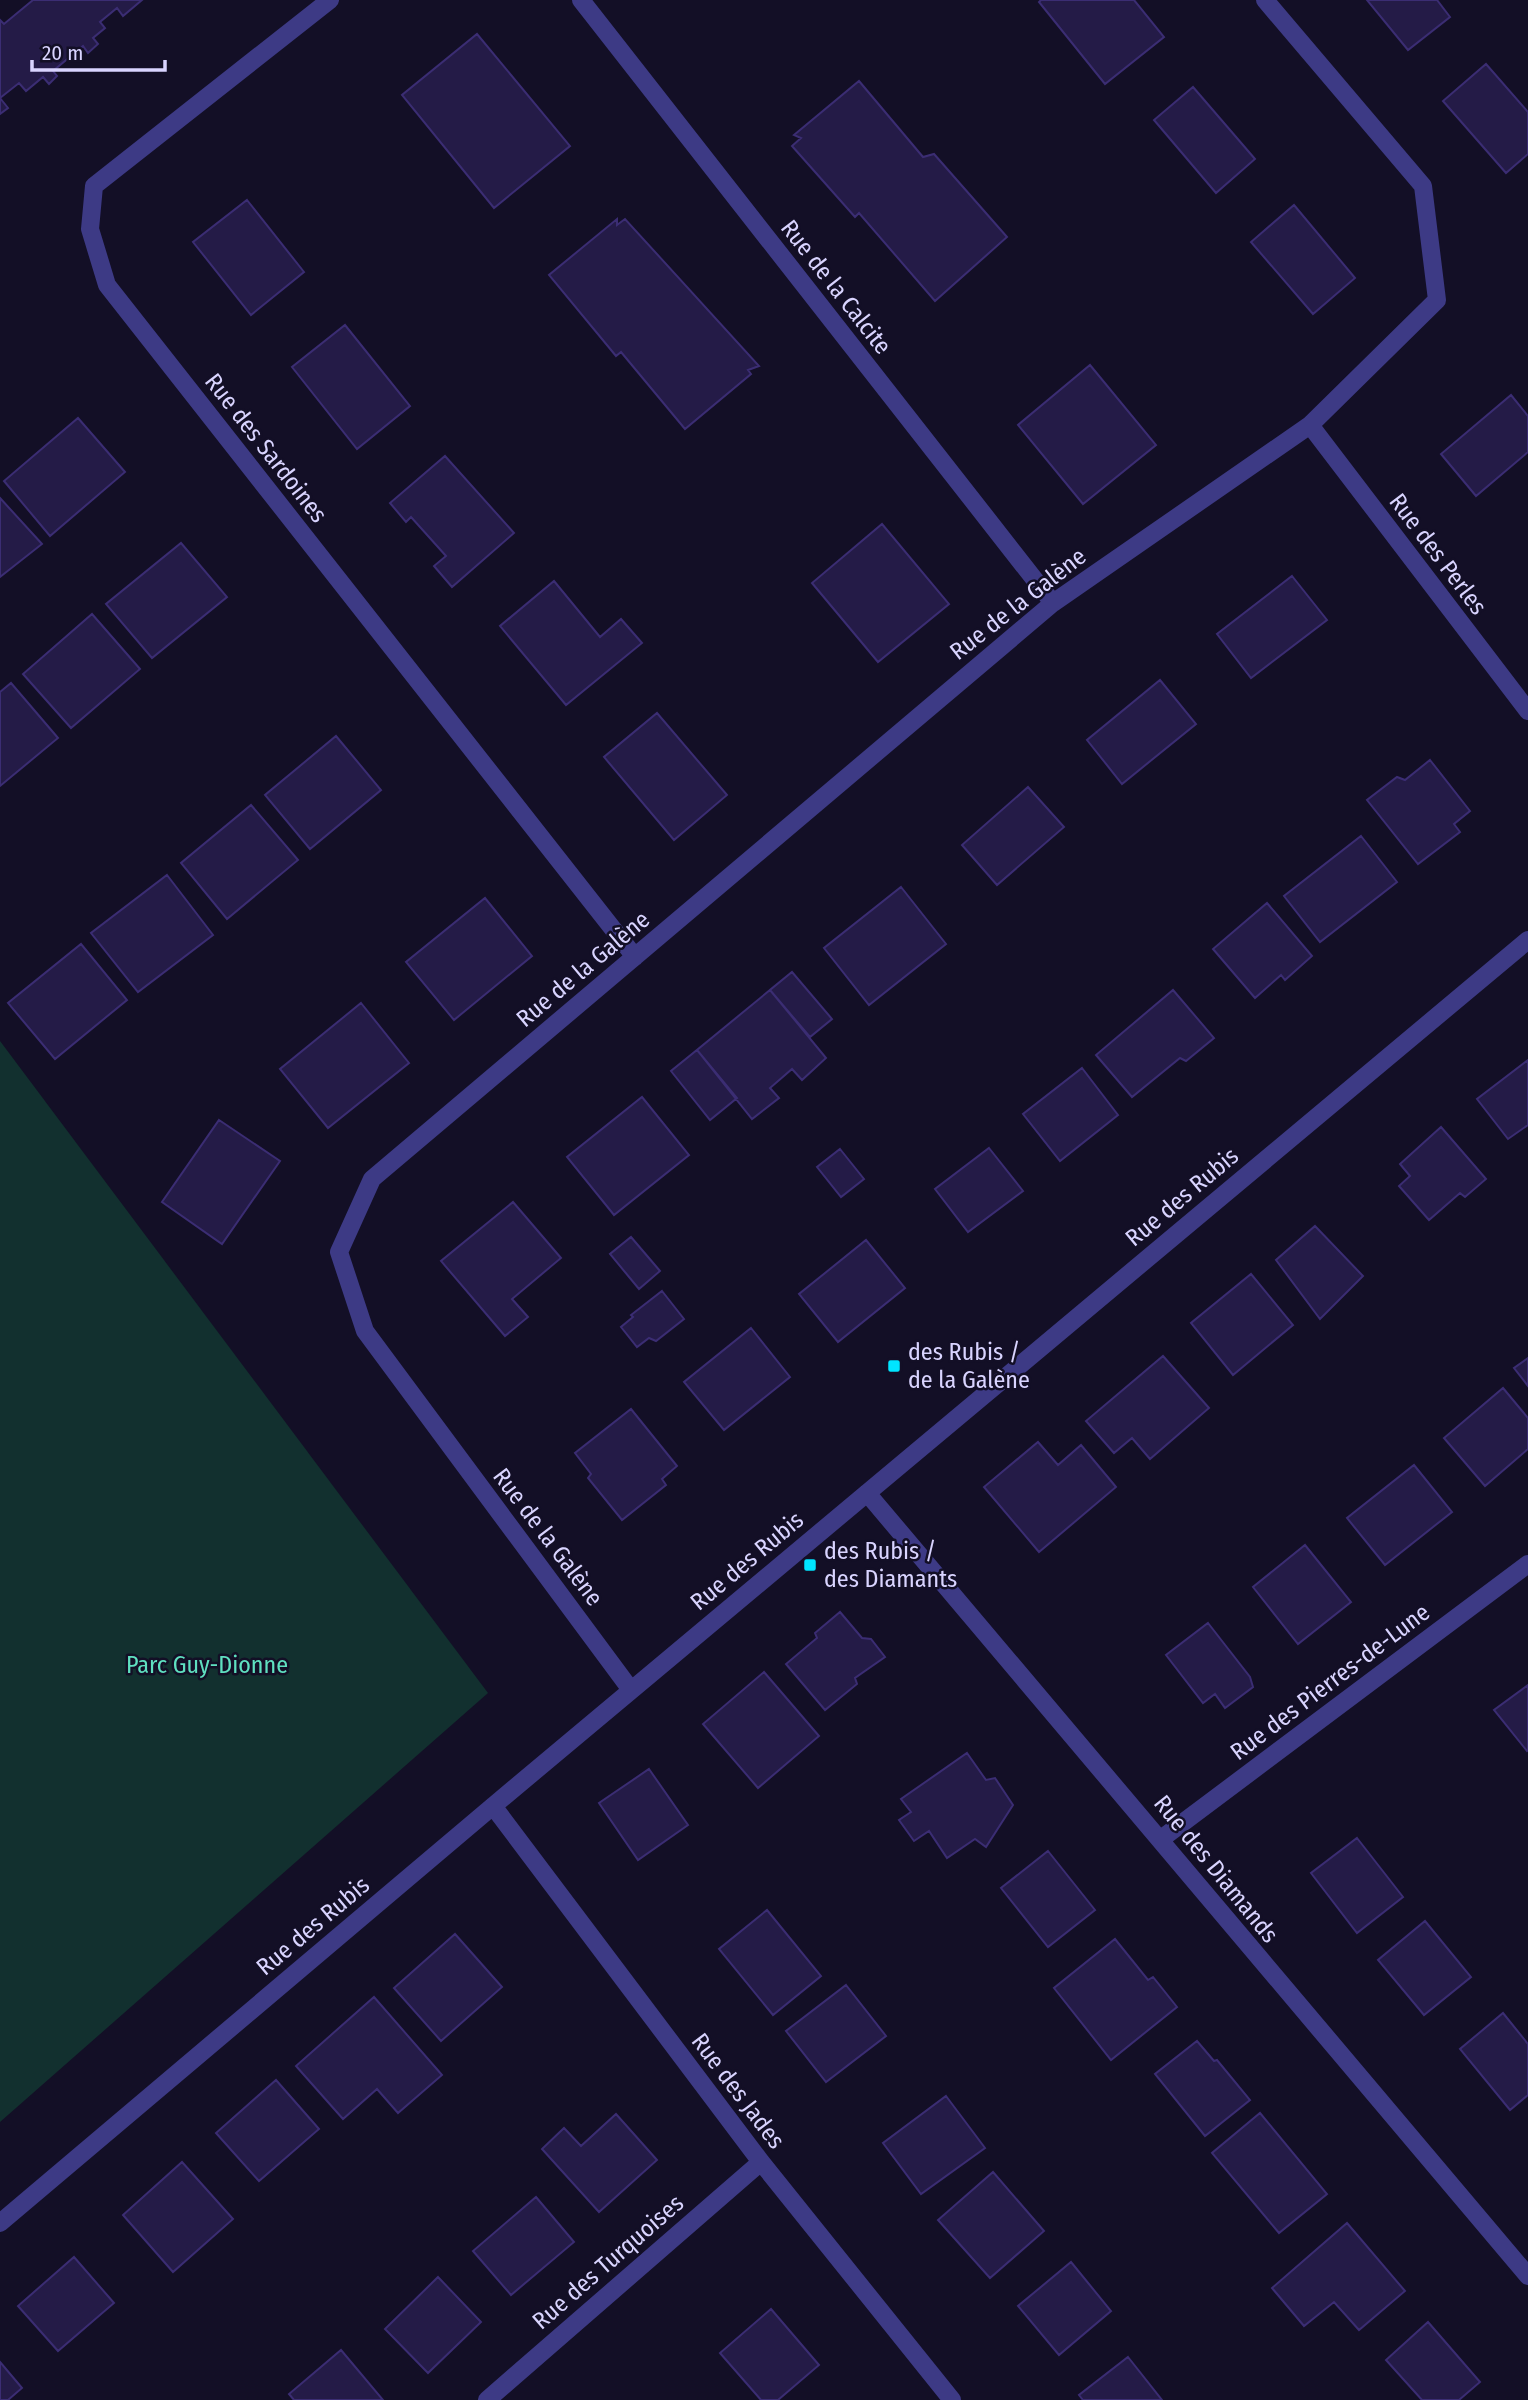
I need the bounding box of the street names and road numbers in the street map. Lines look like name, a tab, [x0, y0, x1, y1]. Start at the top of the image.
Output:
street label: Rue de la Calcite	[775, 214, 897, 360]
street label: Rue des Sardoines	[199, 368, 333, 528]
street label: Rue des Perles	[1383, 488, 1493, 620]
street label: Rue de la Galène	[944, 542, 1092, 666]
street label: Rue de la Galène	[511, 905, 655, 1033]
street label: Rue des Rubis	[1120, 1142, 1244, 1252]
street label: Rue de la Galène	[487, 1463, 609, 1611]
street label: Rue des Rubis	[685, 1506, 809, 1616]
street label: Rue des Pierres-de-Lune	[1225, 1598, 1435, 1766]
street label: Rue des Diamands	[1148, 1790, 1284, 1948]
street label: Rue des Rubis	[251, 1871, 375, 1981]
street label: Rue des Jades	[686, 2028, 790, 2154]
street label: Rue des Turquoises	[527, 2189, 689, 2335]

